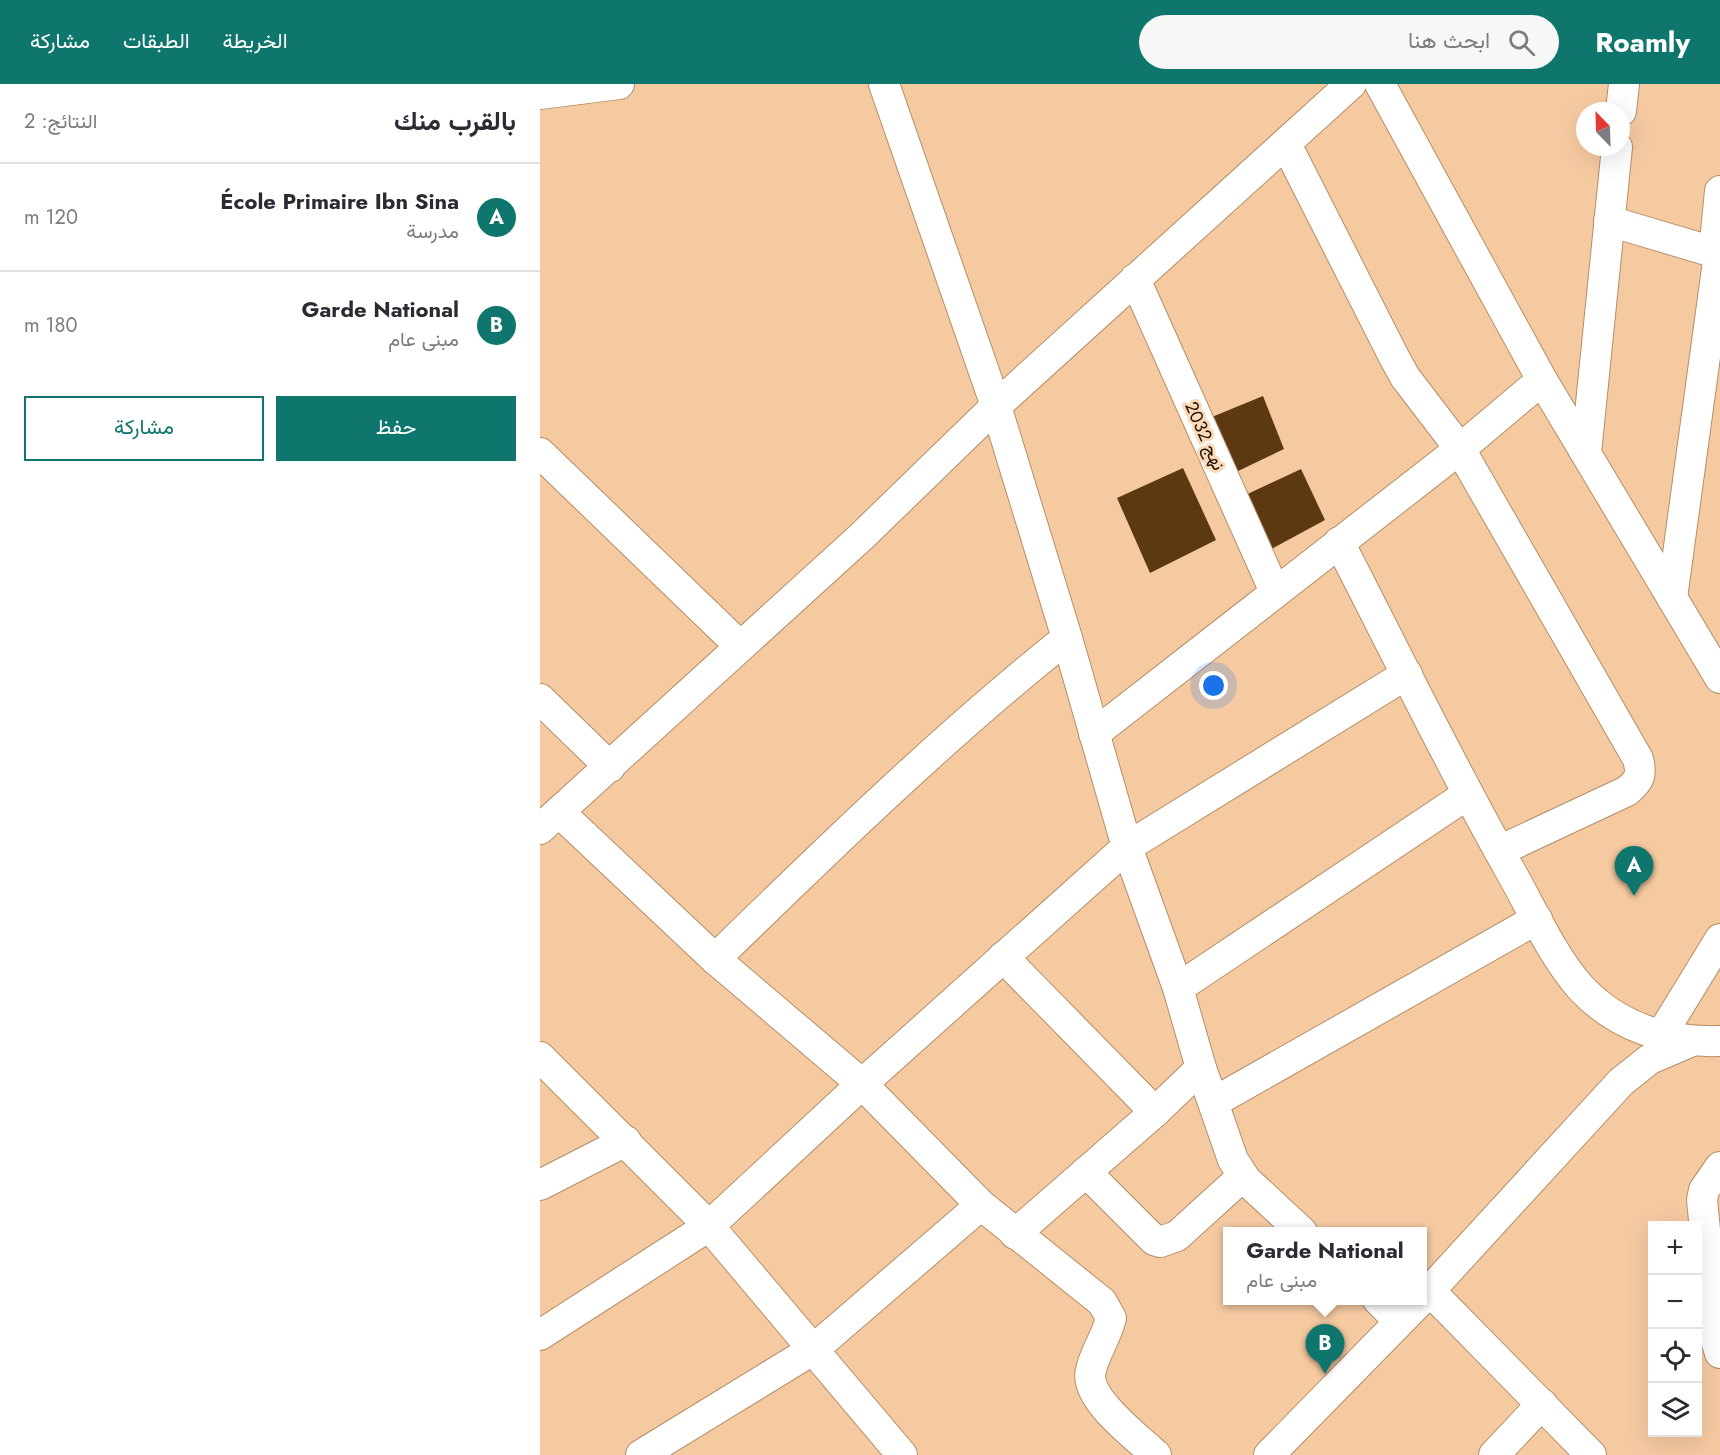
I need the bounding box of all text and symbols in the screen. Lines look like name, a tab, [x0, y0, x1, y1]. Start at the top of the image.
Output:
search box	[1139, 15, 1559, 69]
text: Roamly	[1595, 22, 1690, 63]
text: ابحث هنا	[1408, 24, 1490, 56]
text: مشاركة	[30, 26, 90, 56]
text: الطبقات	[123, 26, 190, 56]
text: الخريطة	[223, 26, 288, 56]
icon: search	[1505, 26, 1538, 59]
text: بالقرب منك	[394, 102, 516, 140]
north arrow	[1576, 102, 1630, 156]
text: النتائج: 2	[24, 107, 97, 136]
text: École Primaire Ibn Sina	[220, 185, 459, 217]
text: 120 m	[24, 203, 78, 232]
text: A	[489, 203, 504, 232]
text: مدرسة	[406, 217, 459, 246]
text: Garde National	[302, 293, 459, 325]
text: 180 m	[24, 311, 78, 340]
text: B	[490, 311, 503, 340]
text: مبنى عام	[388, 325, 459, 354]
button: مشاركة	[24, 396, 264, 461]
button: حفظ	[276, 396, 516, 461]
street label: نهج 2032	[1178, 397, 1232, 475]
your location	[1199, 671, 1228, 700]
pin: A	[1614, 846, 1654, 896]
map controls	[1648, 1221, 1702, 1437]
button: +	[1648, 1221, 1702, 1275]
popup	[1223, 1227, 1427, 1305]
text: Garde National	[1246, 1234, 1404, 1266]
text: مبنى عام	[1246, 1266, 1317, 1295]
button: −	[1648, 1275, 1702, 1329]
pin: B	[1306, 1324, 1344, 1374]
button: locate	[1648, 1329, 1702, 1383]
button: layers	[1648, 1383, 1702, 1437]

